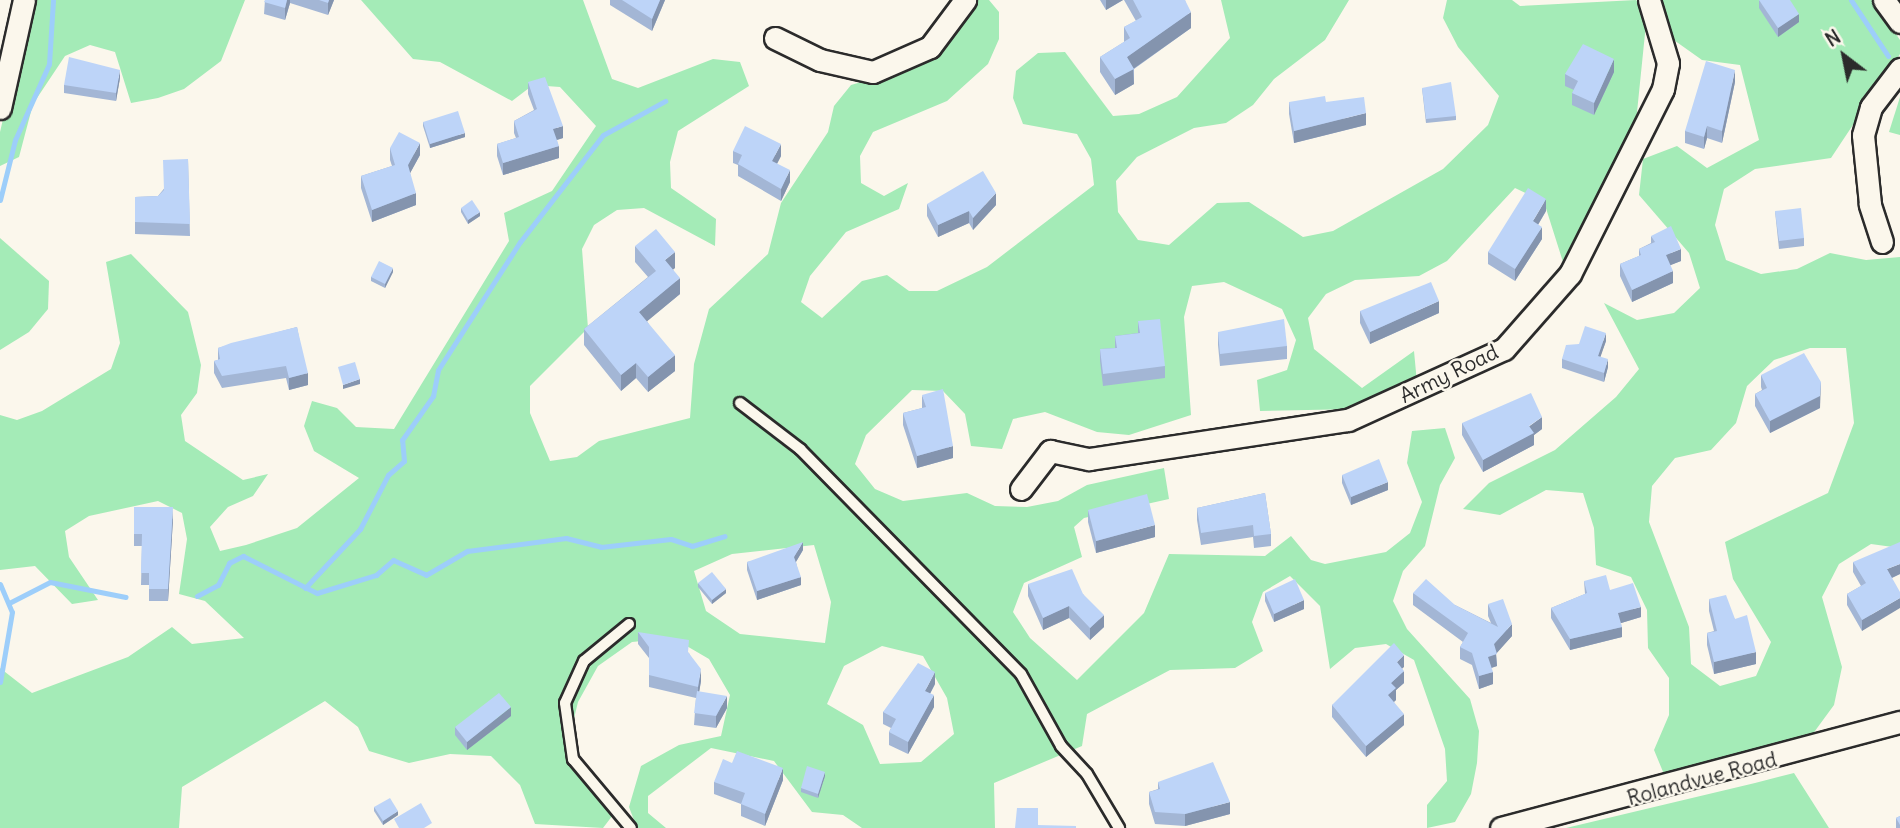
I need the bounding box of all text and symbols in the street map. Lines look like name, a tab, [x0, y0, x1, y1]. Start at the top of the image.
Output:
north arrow	[1809, 21, 1879, 91]
text: N	[1821, 25, 1845, 52]
street label: Army Road	[1396, 339, 1502, 409]
street label: Rolandvue Road	[1624, 747, 1780, 811]

